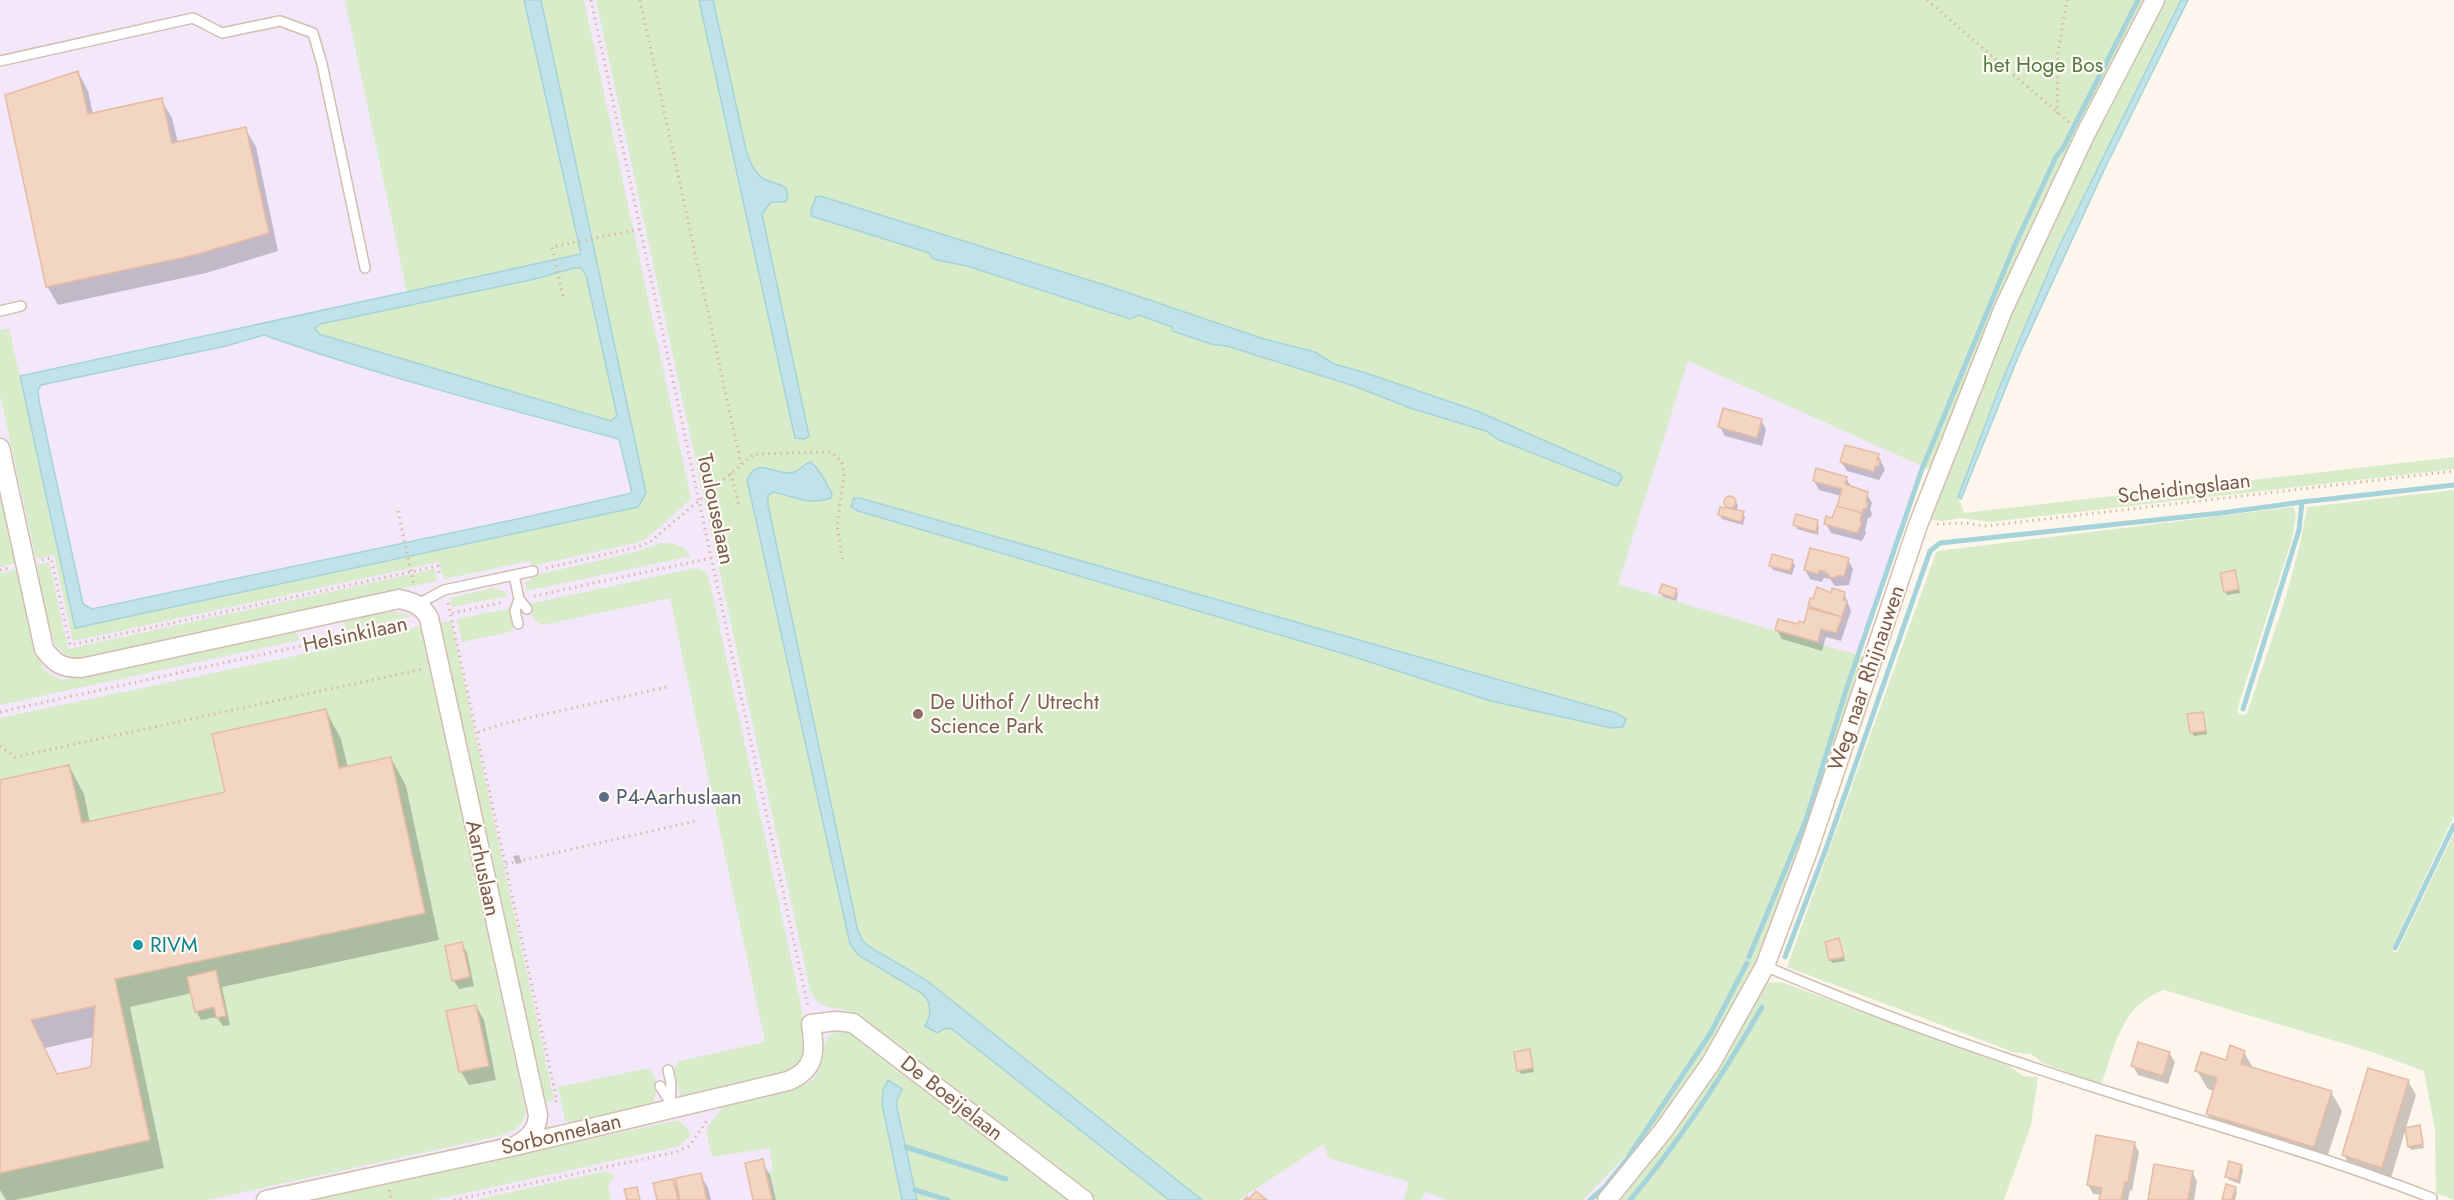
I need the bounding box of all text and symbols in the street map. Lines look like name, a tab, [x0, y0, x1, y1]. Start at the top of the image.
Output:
park label: het Hoge Bos	[1983, 50, 2103, 80]
street label: Toulouselaan	[690, 451, 742, 567]
street label: Scheidingslaan	[2116, 465, 2252, 511]
street label: Weg naar Rhijnauwen	[1820, 581, 1912, 775]
street label: Helsinkilaan	[300, 608, 410, 660]
place label: De Uithof / Utrecht Science Park	[930, 687, 1099, 741]
marker: De Uithof / Utrecht Science Park	[911, 707, 925, 721]
place label: P4-Aarhuslaan	[616, 782, 742, 812]
marker: P4-Aarhuslaan	[597, 790, 611, 804]
street label: Aarhuslaan	[458, 817, 508, 919]
place label: RIVM	[150, 930, 198, 960]
marker: RIVM	[131, 938, 145, 952]
street label: De Boeijelaan	[894, 1048, 1010, 1148]
street label: Sorbonnelaan	[498, 1106, 624, 1162]

